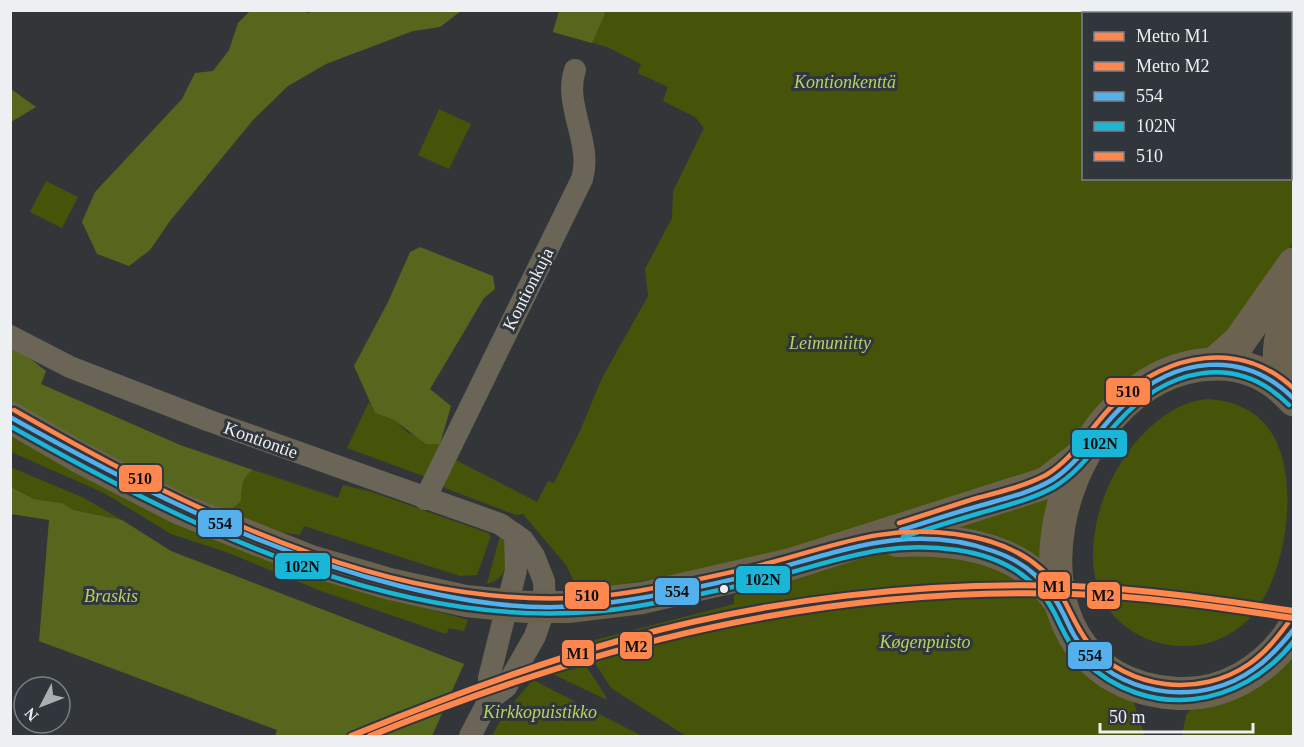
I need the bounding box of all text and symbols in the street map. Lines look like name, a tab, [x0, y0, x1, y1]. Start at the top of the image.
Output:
legend	[1082, 12, 1292, 180]
text: Metro M1	[1136, 26, 1210, 46]
text: Metro M2	[1136, 56, 1210, 76]
park label: Kontionkenttä	[793, 72, 896, 92]
text: 554	[1136, 86, 1163, 106]
text: 102N	[1136, 116, 1176, 136]
text: 510	[1136, 146, 1163, 166]
street label: Kontionkuja	[499, 244, 557, 334]
park label: Leimuniitty	[788, 333, 871, 353]
line badge: 510	[1105, 377, 1151, 406]
text: 510	[1116, 383, 1140, 400]
street label: Kontiontie	[221, 417, 301, 463]
line badge: 102N	[1071, 429, 1128, 458]
text: 102N	[1082, 435, 1118, 452]
line badge: 510	[118, 464, 163, 493]
text: 510	[128, 470, 152, 487]
line badge: 554	[197, 509, 243, 538]
text: 554	[208, 515, 232, 532]
line badge: 102N	[274, 552, 331, 580]
text: 102N	[284, 558, 320, 575]
line badge: 102N	[735, 565, 791, 594]
text: 102N	[745, 571, 781, 588]
line badge: M1	[1037, 571, 1071, 600]
line badge: 554	[654, 577, 700, 606]
text: M1	[1042, 578, 1066, 595]
line badge: 510	[564, 581, 610, 610]
line badge: M2	[1086, 581, 1121, 610]
text: 554	[665, 583, 689, 600]
unlabelled marker	[718, 583, 730, 595]
park label: Braskis	[84, 586, 138, 606]
text: 510	[575, 587, 599, 604]
text: M2	[1091, 587, 1115, 604]
line badge: M2	[619, 631, 653, 660]
park label: Køgenpuisto	[878, 632, 971, 652]
text: M2	[624, 638, 648, 655]
line badge: M1	[561, 639, 595, 667]
line badge: 554	[1067, 641, 1113, 670]
text: M1	[566, 645, 590, 662]
text: 554	[1078, 647, 1102, 664]
north arrow	[12, 675, 72, 735]
scale bar	[1100, 696, 1253, 734]
park label: Kirkkopuistikko	[482, 702, 597, 722]
text: N	[21, 704, 41, 725]
text: 50 m	[1109, 707, 1146, 727]

